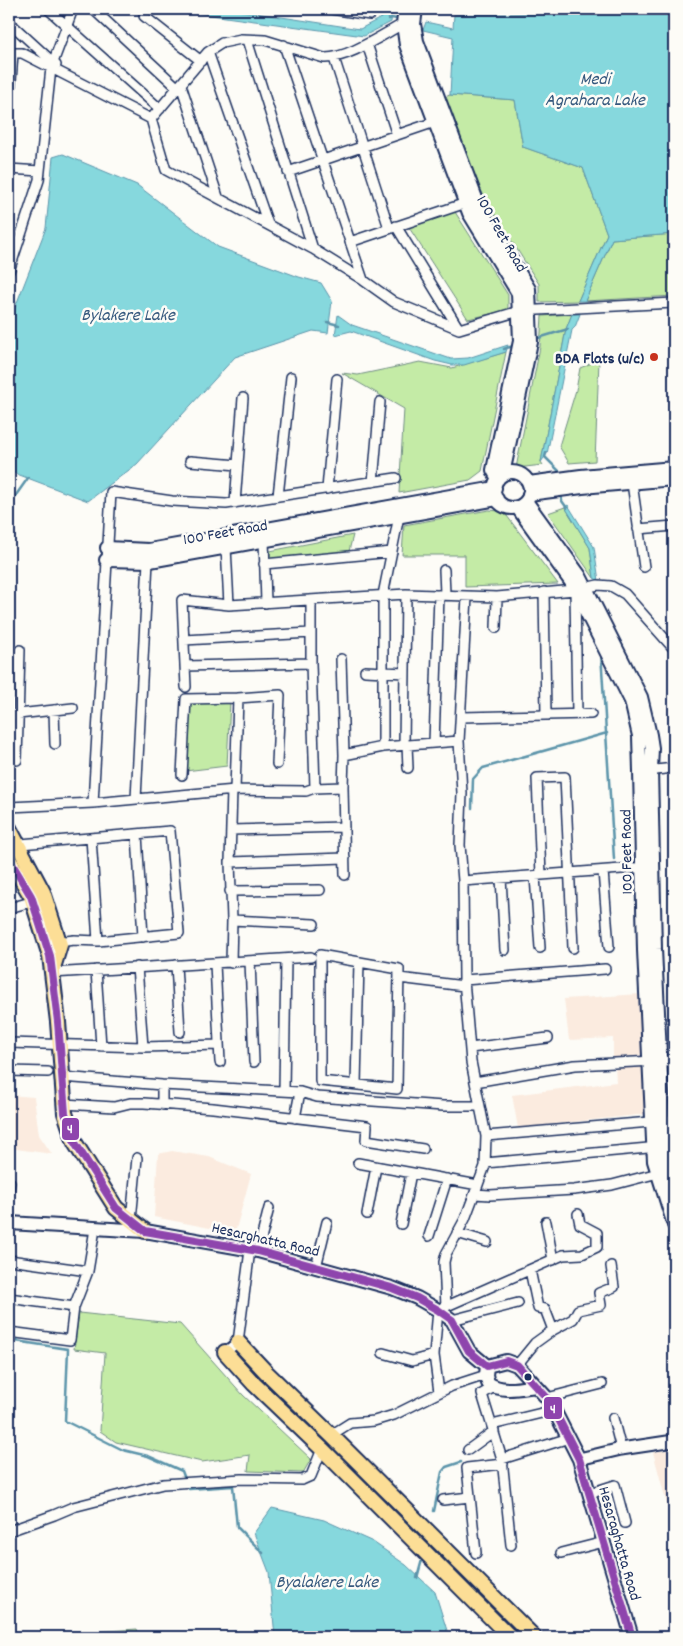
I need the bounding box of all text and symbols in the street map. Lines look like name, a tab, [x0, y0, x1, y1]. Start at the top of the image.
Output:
water label: Medi Agrahara Lake	[545, 68, 646, 114]
street label: 100 Feet Road	[470, 192, 532, 277]
water label: Bylakere Lake	[81, 304, 176, 329]
place label: BDA Flats (u/c)	[555, 348, 644, 371]
marker: BDA Flats (u/c)	[648, 351, 660, 363]
street label: 100 Feet Road	[181, 515, 269, 552]
street label: 100 Feet Road	[615, 809, 640, 895]
line badge: 4	[61, 1117, 80, 1141]
text: 4	[67, 1120, 73, 1140]
street label: Hesarghatta Road	[209, 1217, 322, 1264]
unlabelled marker	[523, 1372, 533, 1382]
line badge: 4	[543, 1396, 563, 1420]
text: 4	[550, 1400, 556, 1420]
street label: Hesaraghatta Road	[591, 1484, 646, 1603]
water label: Byalakere Lake	[276, 1571, 379, 1596]

